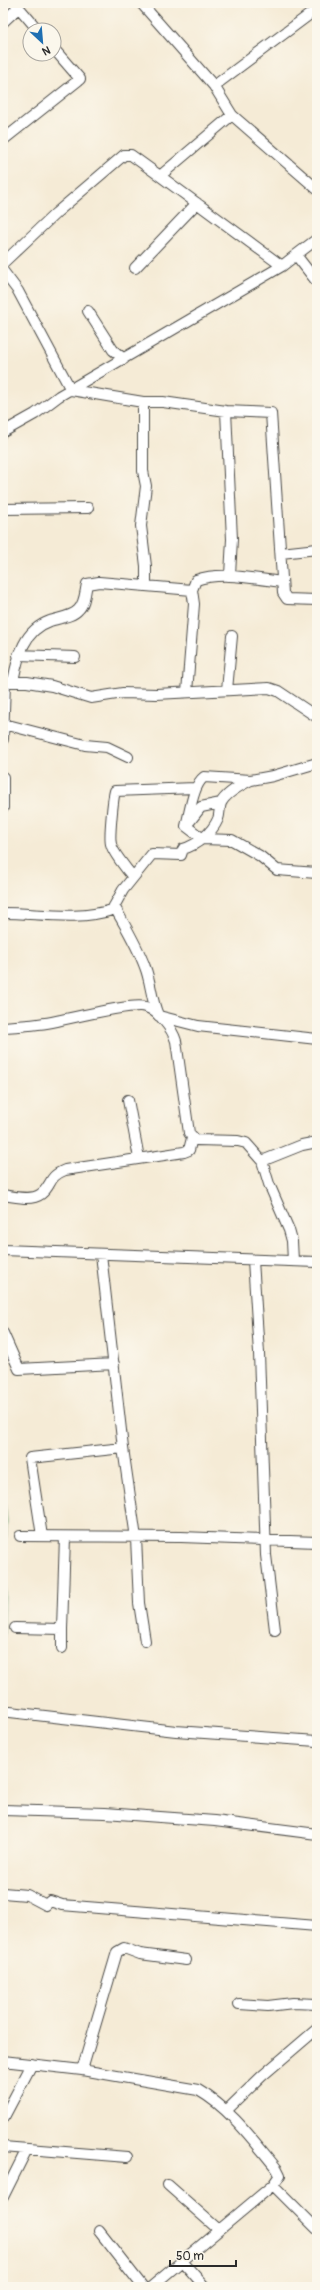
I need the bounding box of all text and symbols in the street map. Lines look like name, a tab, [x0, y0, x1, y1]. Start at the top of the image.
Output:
north arrow	[22, 22, 62, 62]
text: N	[39, 43, 52, 58]
scale bar	[170, 2242, 236, 2268]
text: 50 m	[176, 2249, 204, 2264]

